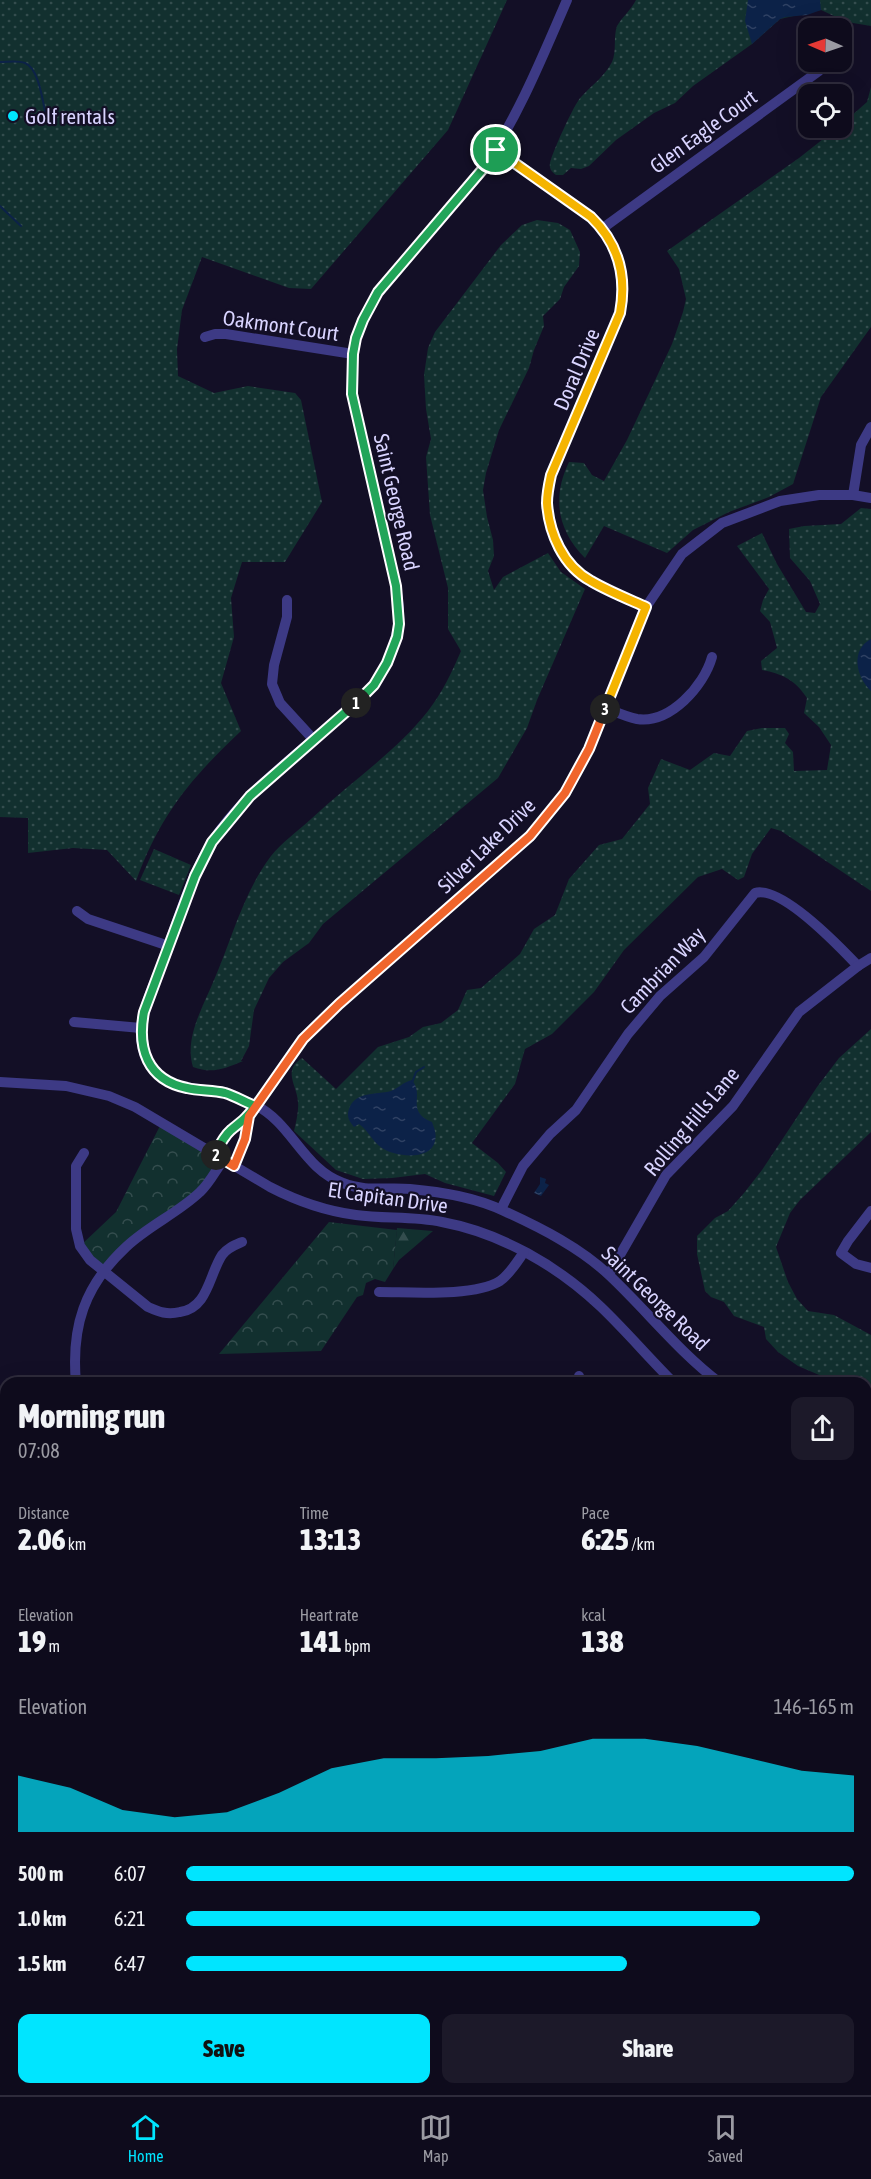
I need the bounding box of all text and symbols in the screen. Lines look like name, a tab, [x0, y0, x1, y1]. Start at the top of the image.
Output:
north arrow	[798, 18, 852, 72]
map controls	[798, 18, 852, 138]
street label: Glen Eagle Court	[645, 84, 761, 178]
button: locate	[798, 84, 852, 138]
place label: Golf rentals	[25, 104, 115, 128]
marker: Golf rentals	[6, 109, 20, 123]
pin	[470, 124, 521, 175]
icon: arrive	[479, 133, 512, 166]
street label: Oakmont Court	[221, 305, 341, 345]
street label: Doral Drive	[548, 325, 604, 413]
street label: Saint George Road	[370, 431, 424, 573]
pin: 1	[341, 688, 371, 718]
text: 1	[352, 694, 360, 712]
pin: 3	[590, 694, 620, 724]
text: 3	[601, 700, 609, 718]
street label: Silver Lake Drive	[432, 793, 540, 897]
street label: Cambrian Way	[615, 921, 709, 1018]
street label: Rolling Hills Lane	[639, 1062, 743, 1180]
pin: 2	[201, 1140, 231, 1170]
text: 2	[212, 1146, 220, 1164]
street label: El Capitan Drive	[326, 1177, 450, 1217]
street label: Saint George Road	[597, 1241, 715, 1355]
text: Morning run	[18, 1397, 165, 1435]
button: share	[791, 1397, 854, 1460]
text: 07:08	[18, 1439, 60, 1462]
text: Distance	[18, 1504, 69, 1522]
text: Time	[300, 1504, 329, 1522]
text: Pace	[581, 1504, 609, 1522]
text: 2.06	[18, 1522, 66, 1556]
text: 13:13	[300, 1522, 361, 1556]
text: 6:25	[581, 1522, 629, 1556]
text: km	[66, 1535, 86, 1553]
text: /km	[629, 1535, 655, 1553]
text: Elevation	[18, 1606, 73, 1624]
text: Heart rate	[300, 1606, 359, 1624]
text: kcal	[581, 1606, 606, 1624]
text: 19	[18, 1624, 46, 1658]
text: 141	[300, 1624, 342, 1658]
text: 138	[581, 1624, 624, 1658]
text: m	[46, 1637, 60, 1655]
text: bpm	[342, 1637, 371, 1655]
text: Elevation	[18, 1695, 87, 1718]
text: 146–165 m	[773, 1695, 854, 1718]
text: 500 m	[18, 1862, 63, 1885]
text: 6:07	[114, 1862, 146, 1885]
text: 1.0 km	[18, 1907, 66, 1930]
text: 6:21	[114, 1907, 146, 1930]
text: 1.5 km	[18, 1952, 66, 1975]
text: 6:47	[114, 1952, 146, 1975]
button: Save	[18, 2014, 430, 2083]
button: Share	[442, 2014, 854, 2083]
tab: Home	[128, 2111, 163, 2165]
tab: Map	[419, 2111, 452, 2165]
tab: Saved	[708, 2111, 743, 2165]

